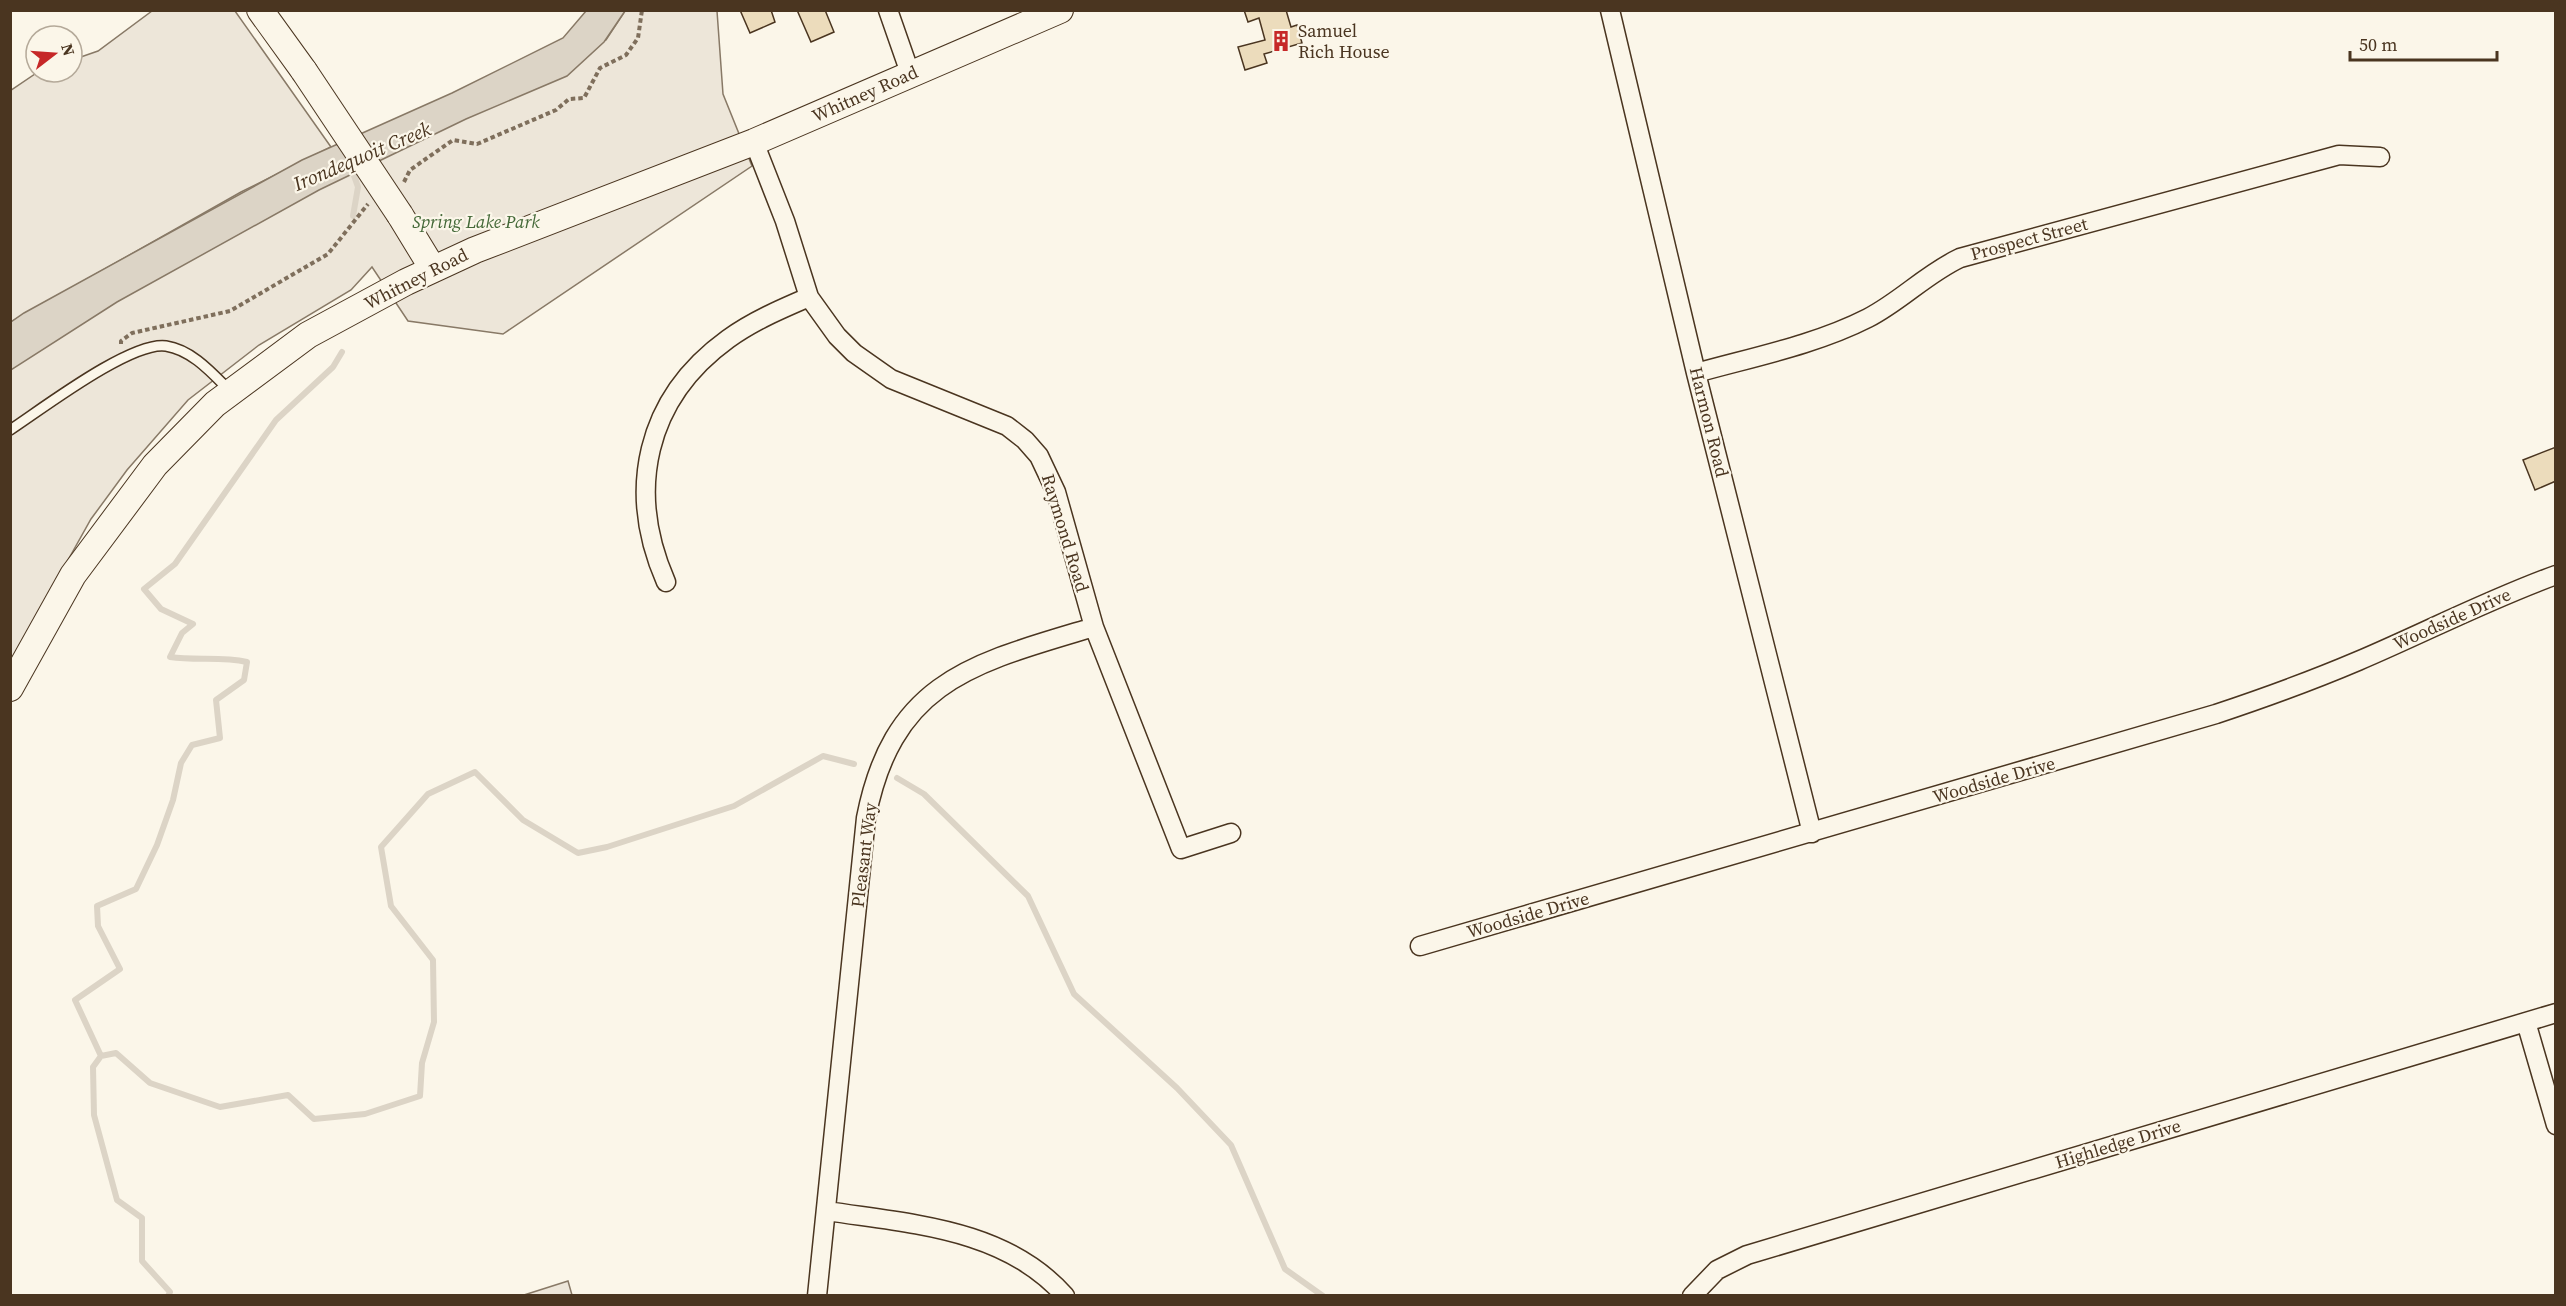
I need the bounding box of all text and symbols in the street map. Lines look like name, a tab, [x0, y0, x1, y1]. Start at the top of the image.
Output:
place label: Samuel Rich House	[1298, 18, 1390, 64]
north arrow	[24, 24, 84, 84]
scale bar	[2350, 24, 2497, 62]
building icon: Samuel Rich House	[1269, 29, 1293, 53]
text: 50 m	[2359, 32, 2397, 57]
text: N	[56, 41, 81, 59]
street label: Whitney Road	[808, 59, 922, 128]
water label: Irondequoit Creek	[288, 114, 436, 198]
park label: Spring Lake Park	[412, 209, 540, 234]
street label: Prospect Street	[1967, 211, 2090, 266]
street label: Whitney Road	[360, 242, 472, 315]
street label: Harmon Road	[1684, 364, 1735, 479]
street label: Raymond Road	[1036, 471, 1095, 595]
street label: Woodside Drive	[2389, 581, 2515, 656]
street label: Woodside Drive	[1930, 750, 2058, 809]
street label: Pleasant Way	[845, 800, 882, 909]
street label: Woodside Drive	[1464, 885, 1592, 944]
street label: Highledge Drive	[2052, 1113, 2184, 1174]

